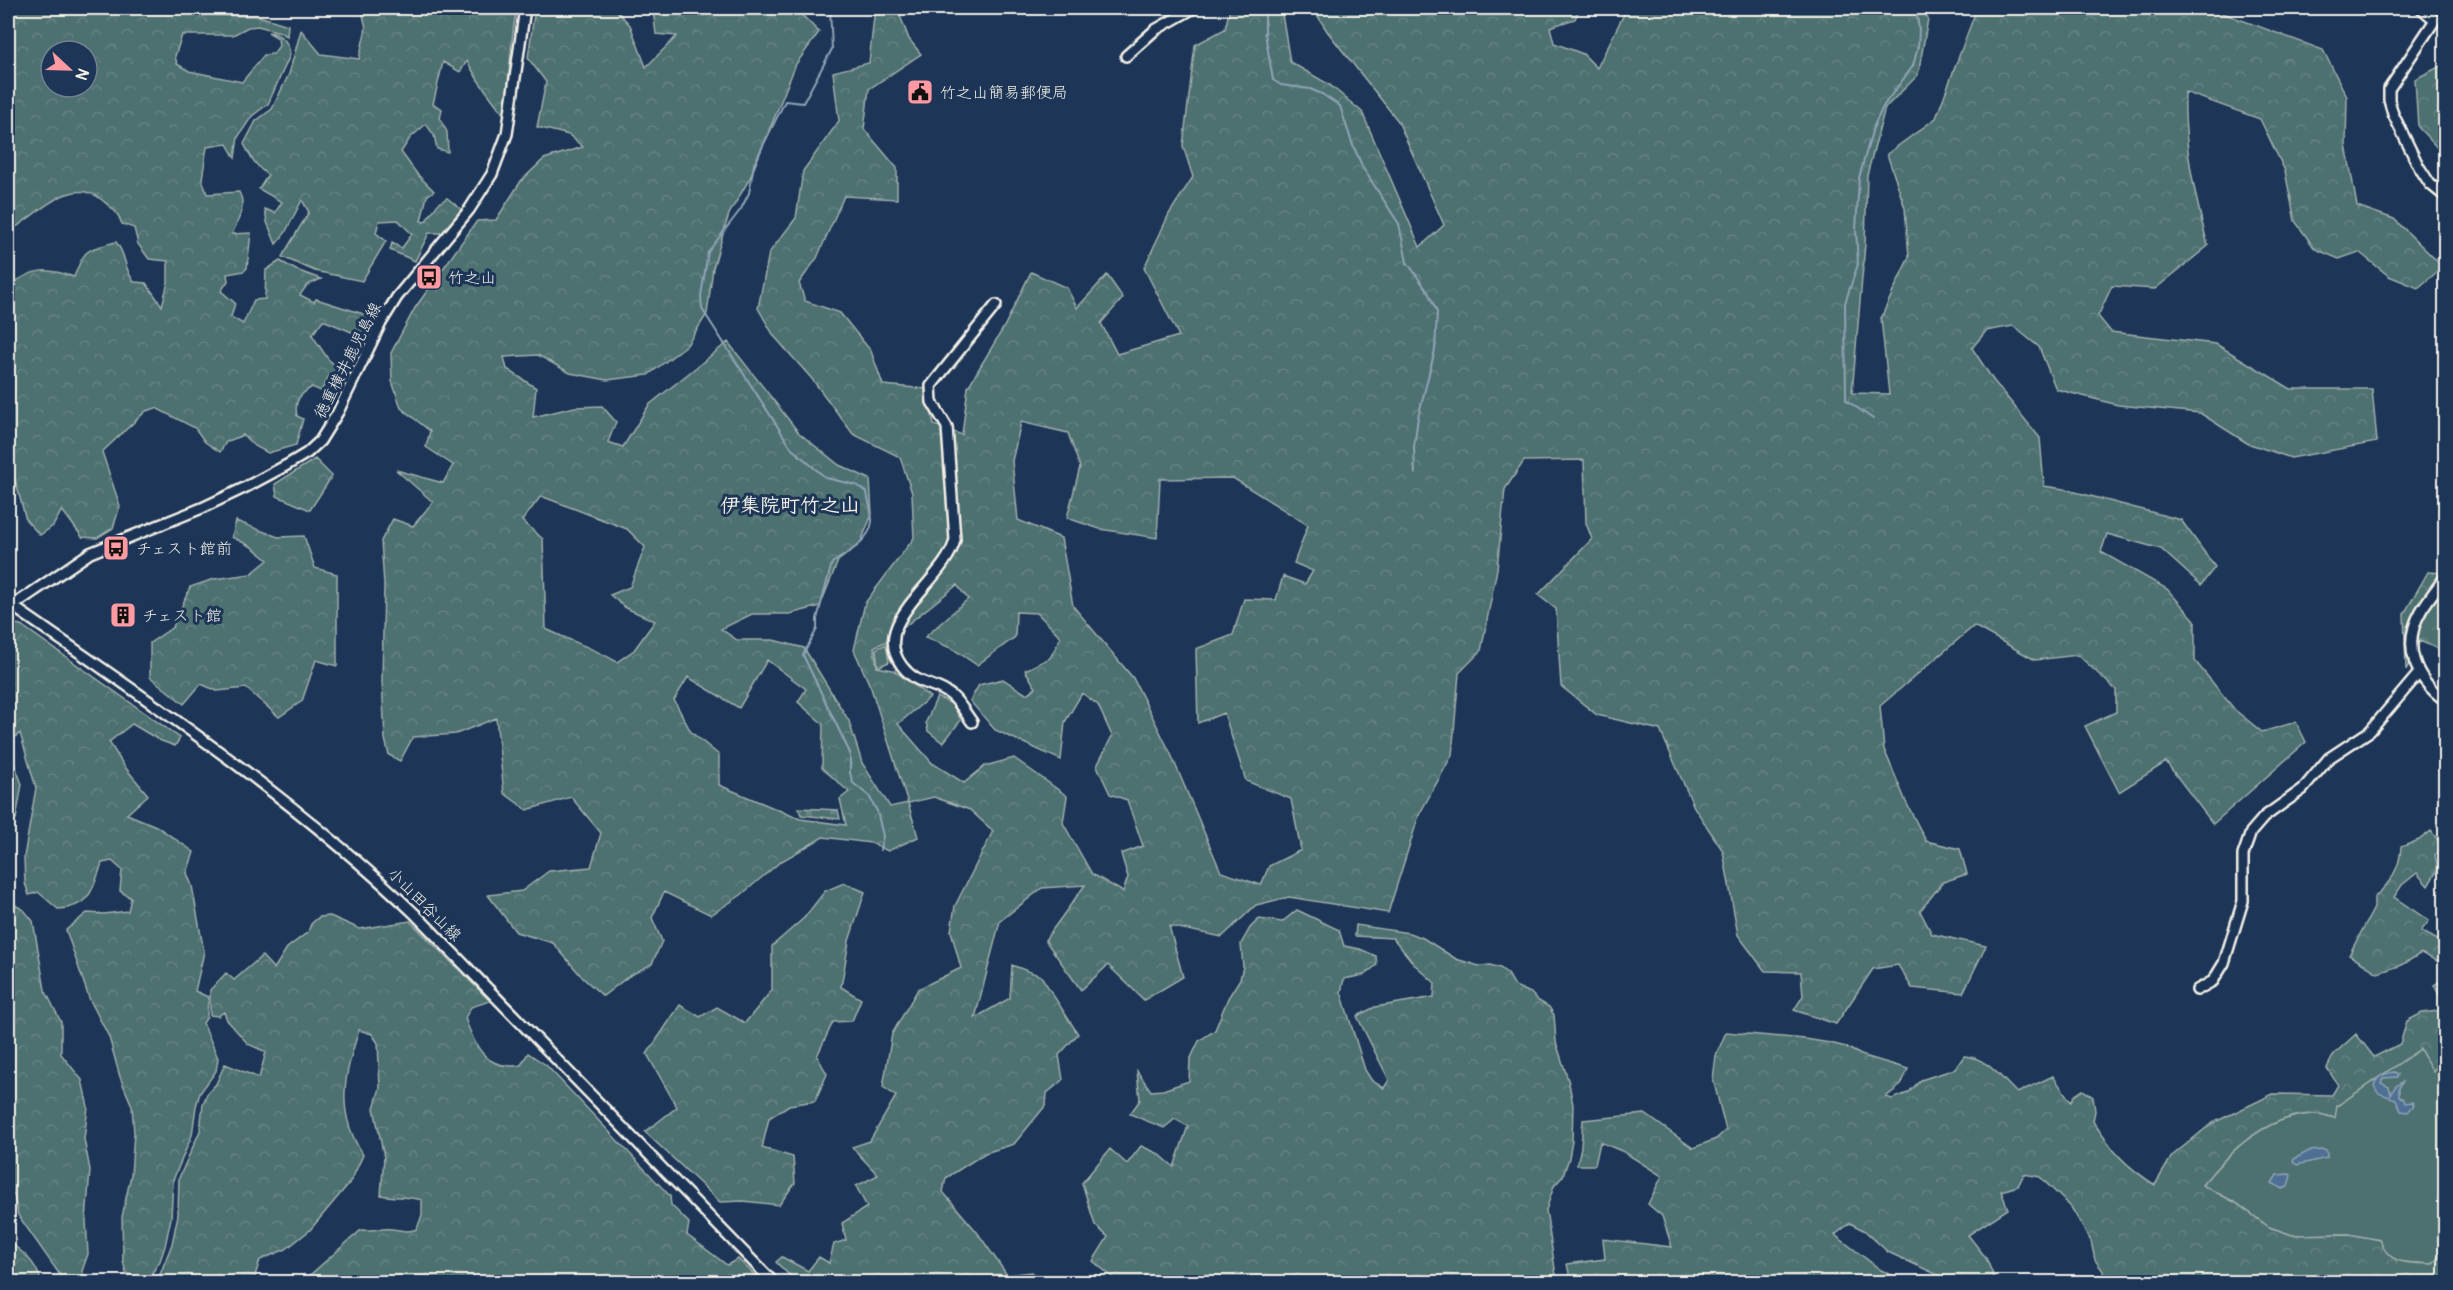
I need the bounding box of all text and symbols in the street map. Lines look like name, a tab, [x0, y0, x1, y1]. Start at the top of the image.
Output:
north arrow	[39, 39, 99, 99]
text: N	[71, 65, 93, 83]
public building icon: 竹之山簡易郵便局	[905, 77, 935, 107]
place label: 竹之山簡易郵便局	[940, 83, 1068, 103]
bus stop icon: 竹之山	[414, 262, 444, 292]
place label: 竹之山	[448, 268, 496, 288]
street label: 徳重横井鹿児島線	[310, 299, 386, 422]
district label: 伊集院町竹之山	[720, 493, 860, 518]
bus stop icon: チェスト館前	[101, 533, 131, 563]
place label: チェスト館前	[136, 539, 232, 559]
building icon: チェスト館	[108, 600, 138, 630]
place label: チェスト館	[142, 606, 222, 626]
street label: 小山田谷山線	[383, 864, 465, 946]

